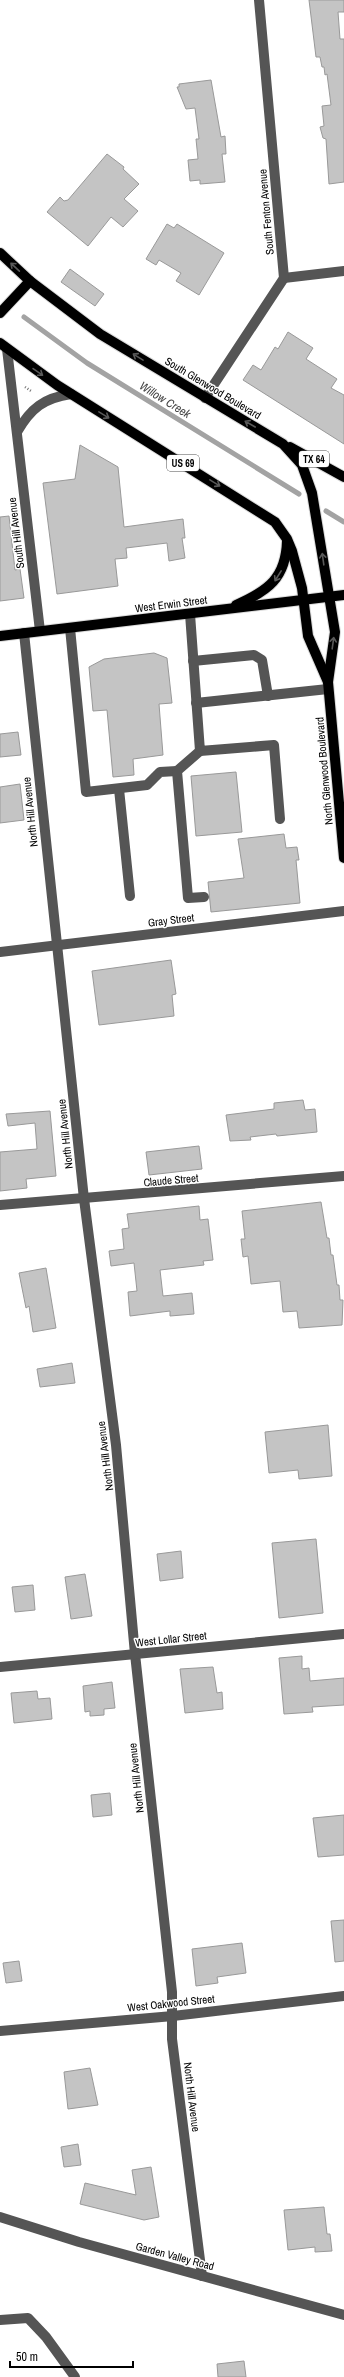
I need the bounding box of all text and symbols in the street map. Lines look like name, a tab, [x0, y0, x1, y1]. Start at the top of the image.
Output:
street label: South Fenton Avenue	[255, 168, 277, 256]
one-way arrow	[10, 263, 20, 272]
one-way arrow	[133, 353, 144, 361]
street label: South Glenwood Boulevard	[162, 354, 264, 422]
one-way arrow	[32, 368, 43, 376]
water label: Willow Creek	[136, 378, 195, 423]
one-way arrow	[99, 411, 110, 419]
one-way arrow	[244, 419, 256, 427]
road number: TX 64	[299, 451, 329, 467]
road number: US 69	[167, 455, 199, 471]
one-way arrow	[209, 479, 221, 487]
street label: South Hill Avenue	[5, 497, 27, 569]
one-way arrow	[319, 552, 327, 565]
one-way arrow	[273, 570, 281, 582]
street label: West Erwin Street	[134, 593, 208, 615]
one-way arrow	[329, 637, 337, 650]
street label: North Glenwood Boulevard	[312, 716, 336, 826]
street label: North Hill Avenue	[19, 776, 41, 848]
street label: Gray Street	[147, 910, 195, 930]
street label: North Hill Avenue	[54, 1098, 76, 1170]
street label: Claude Street	[143, 1171, 200, 1189]
street label: North Hill Avenue	[94, 1420, 116, 1492]
street label: West Lollar Street	[135, 1628, 208, 1650]
street label: North Hill Avenue	[125, 1742, 147, 1814]
street label: West Oakwood Street	[127, 1991, 216, 2015]
street label: North Hill Avenue	[181, 2061, 203, 2133]
street label: Garden Valley Road	[134, 2239, 216, 2273]
scale bar	[10, 2343, 133, 2369]
text: 50 m	[16, 2349, 38, 2365]

